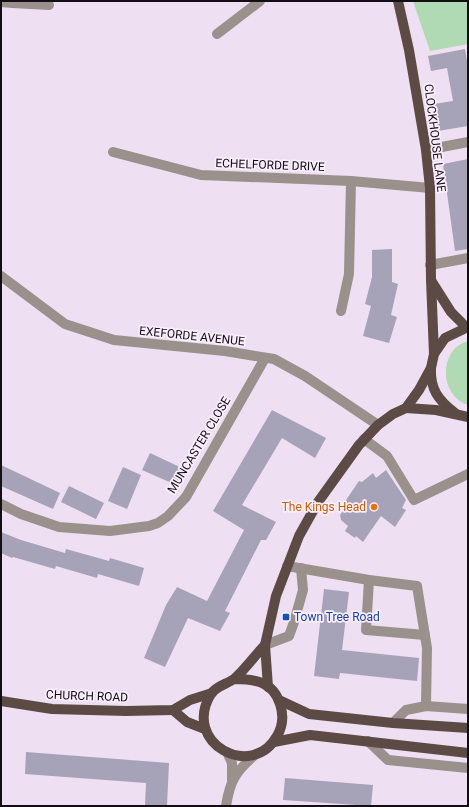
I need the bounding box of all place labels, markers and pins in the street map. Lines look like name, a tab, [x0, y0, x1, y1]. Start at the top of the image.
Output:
place label: The Kings Head	[282, 500, 366, 514]
marker: The Kings Head	[369, 502, 379, 512]
place label: Town Tree Road	[294, 610, 380, 624]
marker: Town Tree Road	[281, 612, 291, 622]

